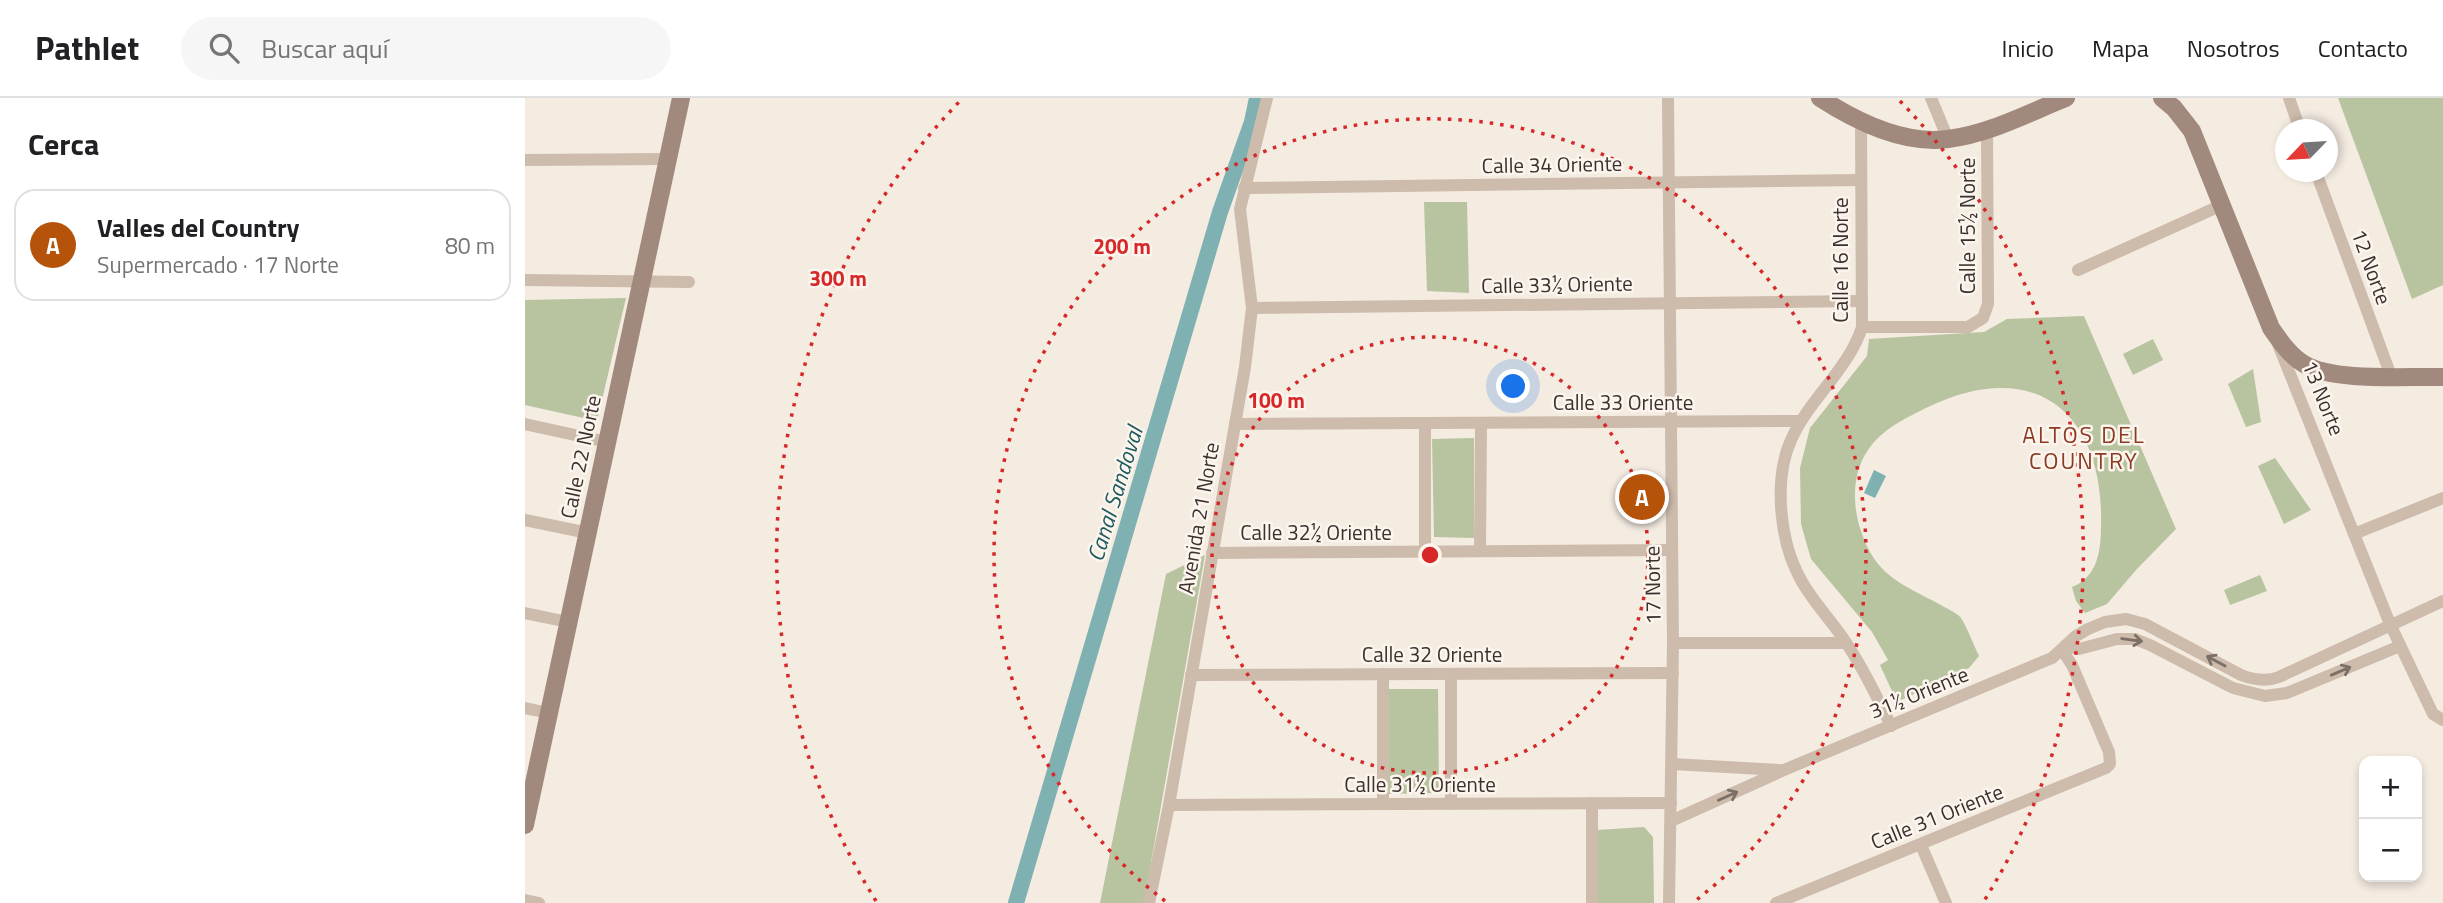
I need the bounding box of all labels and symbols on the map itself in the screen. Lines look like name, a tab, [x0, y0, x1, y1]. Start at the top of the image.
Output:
north arrow	[2275, 119, 2338, 182]
street label: Calle 34 Oriente	[1481, 147, 1623, 181]
street label: Calle 15½ Norte	[1951, 158, 1983, 294]
street label: Calle 16 Norte	[1824, 197, 1856, 323]
street label: 12 Norte	[2343, 224, 2400, 309]
text: 200 m	[1093, 230, 1151, 262]
text: 300 m	[809, 262, 867, 294]
street label: Calle 33½ Oriente	[1481, 267, 1633, 301]
street label: 13 Norte	[2294, 355, 2353, 440]
your location	[1496, 369, 1530, 403]
text: 100 m	[1247, 384, 1305, 416]
street label: Calle 33 Oriente	[1553, 386, 1693, 418]
street label: Calle 22 Norte	[551, 392, 609, 521]
district label: ALTOS DEL COUNTRY	[2022, 417, 2146, 478]
water label: Canal Sandoval	[1077, 419, 1153, 566]
street label: Avenida 21 Norte	[1169, 440, 1227, 596]
pin: A	[1619, 471, 1665, 523]
street label: Calle 32½ Oriente	[1240, 516, 1392, 548]
centre of rings	[1418, 543, 1442, 567]
street label: 17 Norte	[1635, 545, 1669, 625]
one-way arrow	[2120, 634, 2143, 647]
street label: Calle 32 Oriente	[1362, 638, 1502, 670]
one-way arrow	[2207, 654, 2227, 668]
street label: 31½ Oriente	[1864, 658, 1973, 727]
one-way arrow	[2330, 663, 2352, 676]
street label: Calle 31½ Oriente	[1344, 768, 1496, 800]
street label: Calle 31 Oriente	[1865, 775, 2008, 857]
one-way arrow	[1717, 789, 1738, 802]

